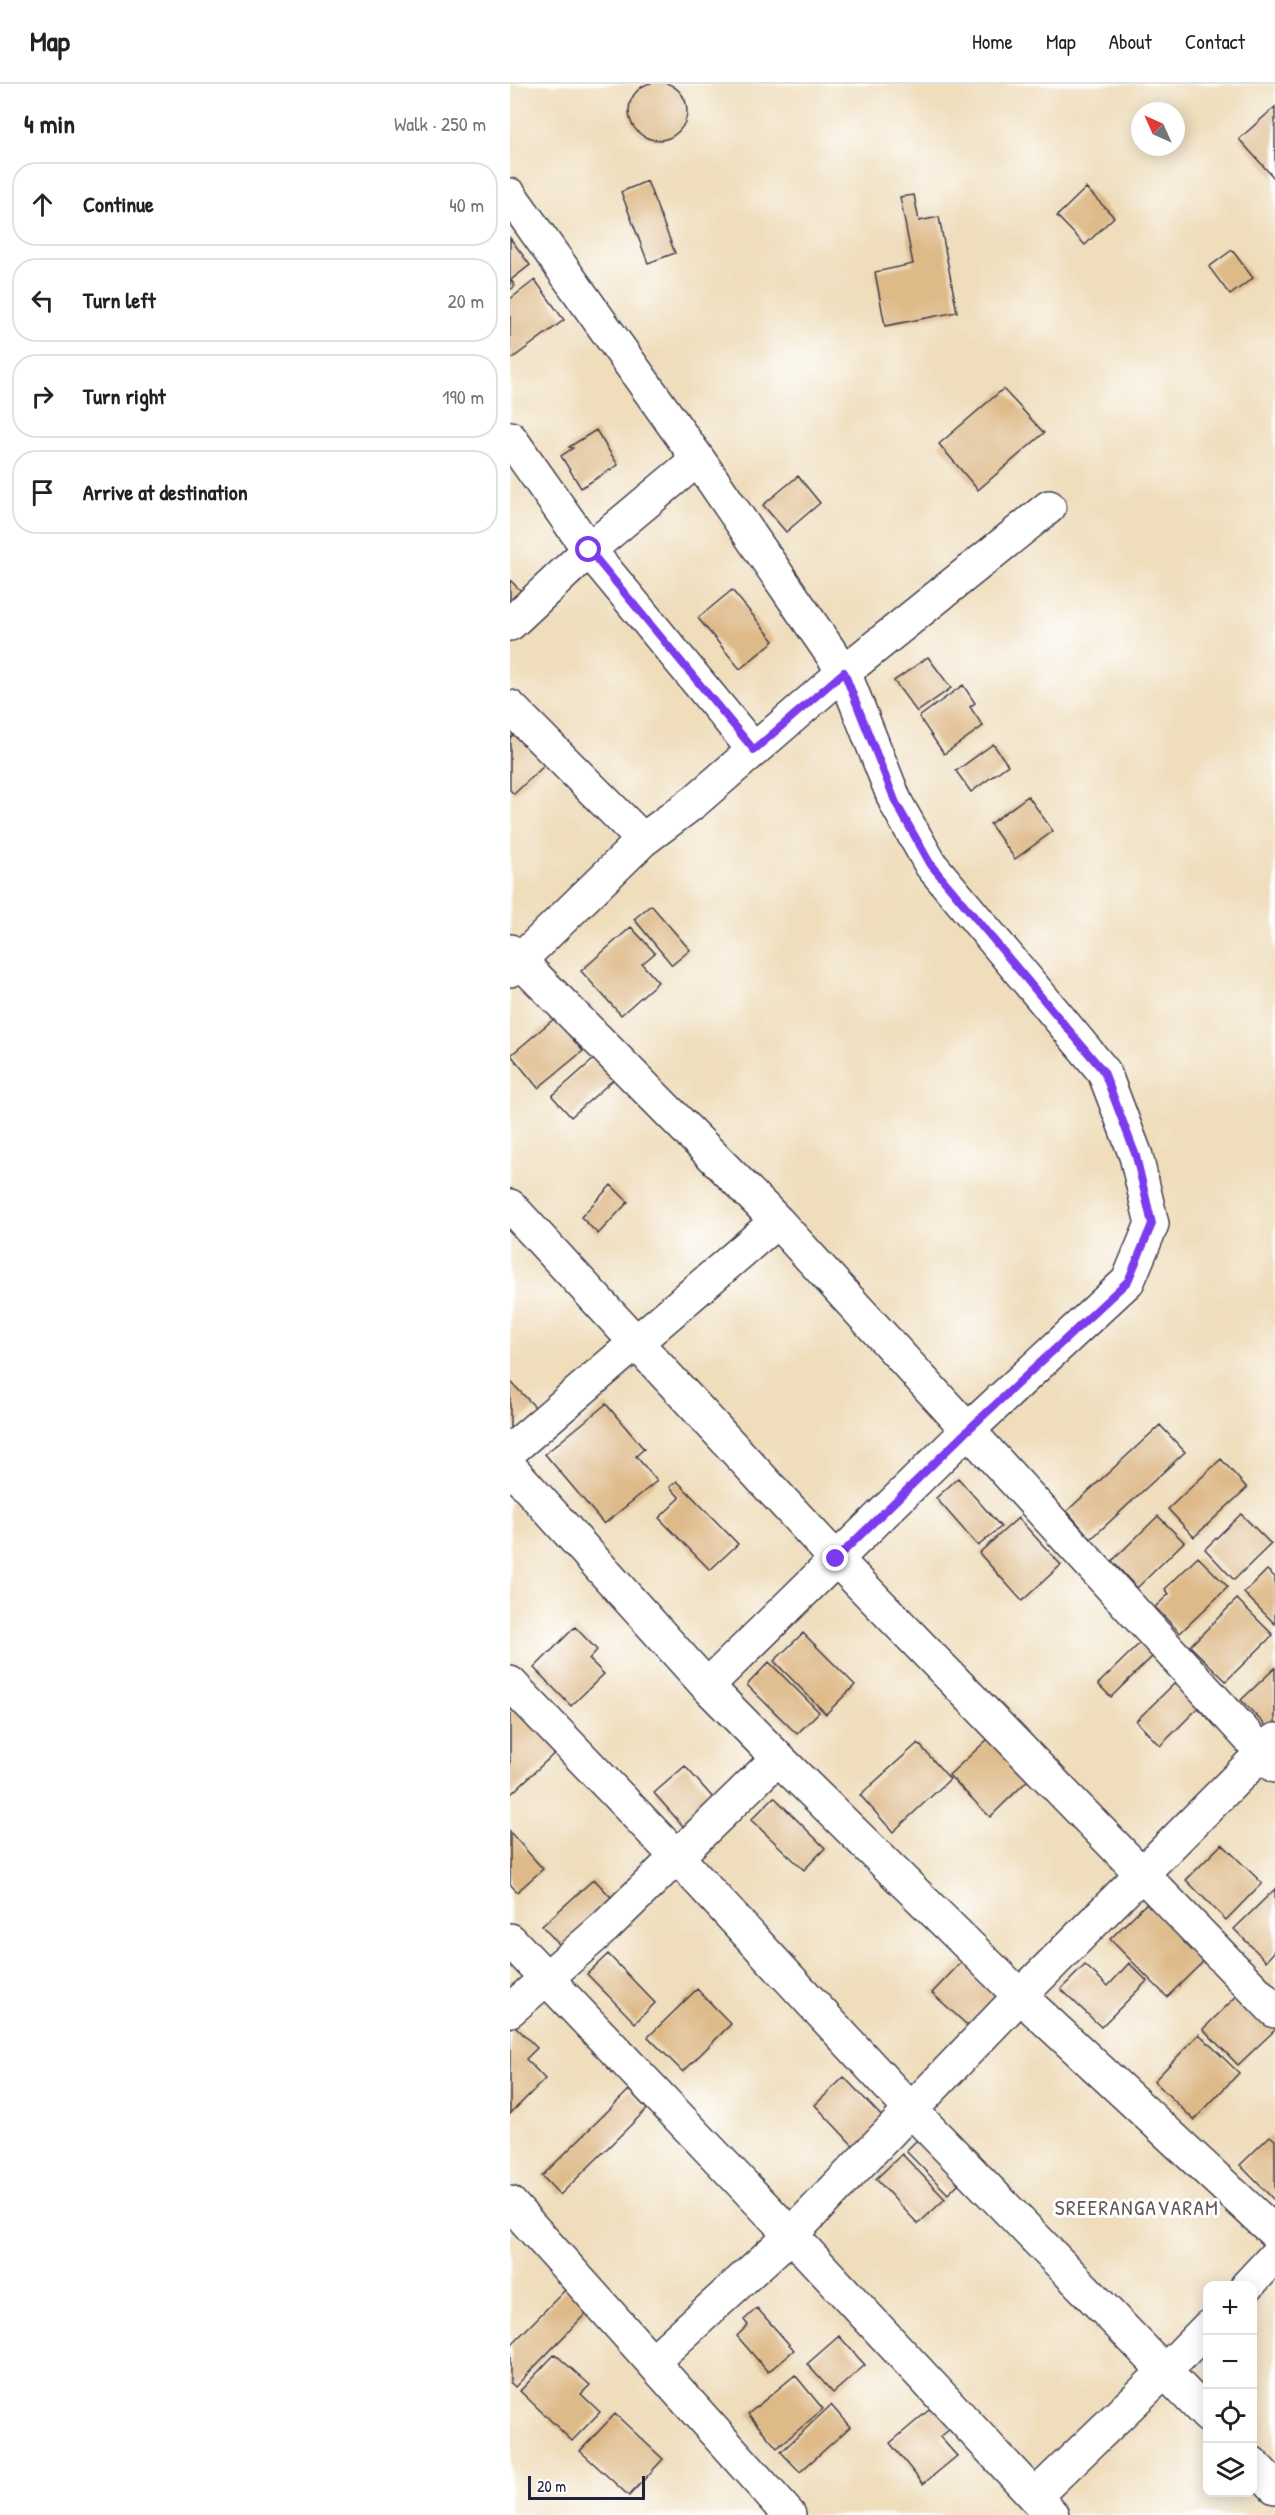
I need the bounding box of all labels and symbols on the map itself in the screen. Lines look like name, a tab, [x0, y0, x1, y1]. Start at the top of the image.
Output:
north arrow	[1131, 102, 1185, 156]
route start	[575, 536, 601, 562]
route end	[822, 1545, 848, 1571]
district label: SREERANGAVARAM	[1055, 2193, 1219, 2222]
scale bar	[528, 2473, 645, 2500]

